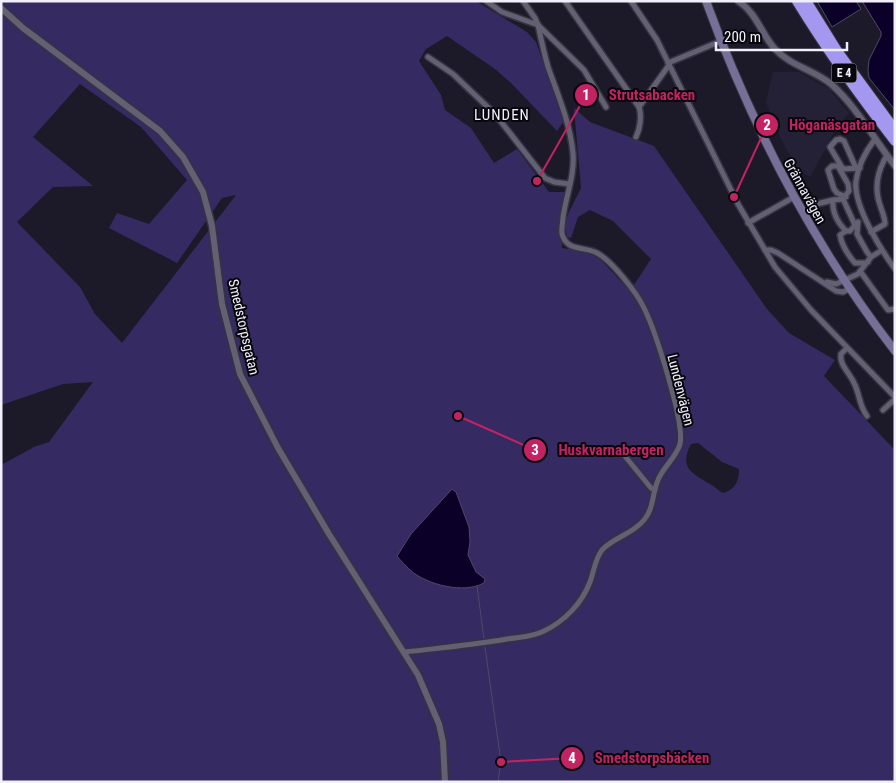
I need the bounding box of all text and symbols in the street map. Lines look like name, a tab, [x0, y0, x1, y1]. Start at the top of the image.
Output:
scale bar	[716, 20, 847, 52]
text: 200 m	[724, 28, 761, 46]
road number: E 4	[832, 64, 856, 82]
callout: Strutsabacken	[573, 80, 705, 110]
text: 1	[582, 86, 590, 104]
text: Strutsabacken	[609, 86, 695, 104]
district label: LUNDEN	[474, 106, 530, 124]
callout: Höganäsgatan	[754, 110, 885, 140]
text: 2	[763, 116, 771, 134]
text: Höganäsgatan	[789, 116, 875, 134]
street label: Grännavägen	[781, 156, 829, 226]
street label: Smedstorpsgatan	[225, 278, 263, 376]
street label: Lundenvägen	[664, 353, 698, 427]
callout: Huskvarnabergen	[523, 435, 673, 465]
text: 3	[531, 441, 539, 459]
text: Huskvarnabergen	[558, 441, 664, 459]
callout: Smedstorpsbäcken	[560, 743, 720, 773]
text: 4	[568, 749, 576, 767]
text: Smedstorpsbäcken	[595, 749, 709, 767]

